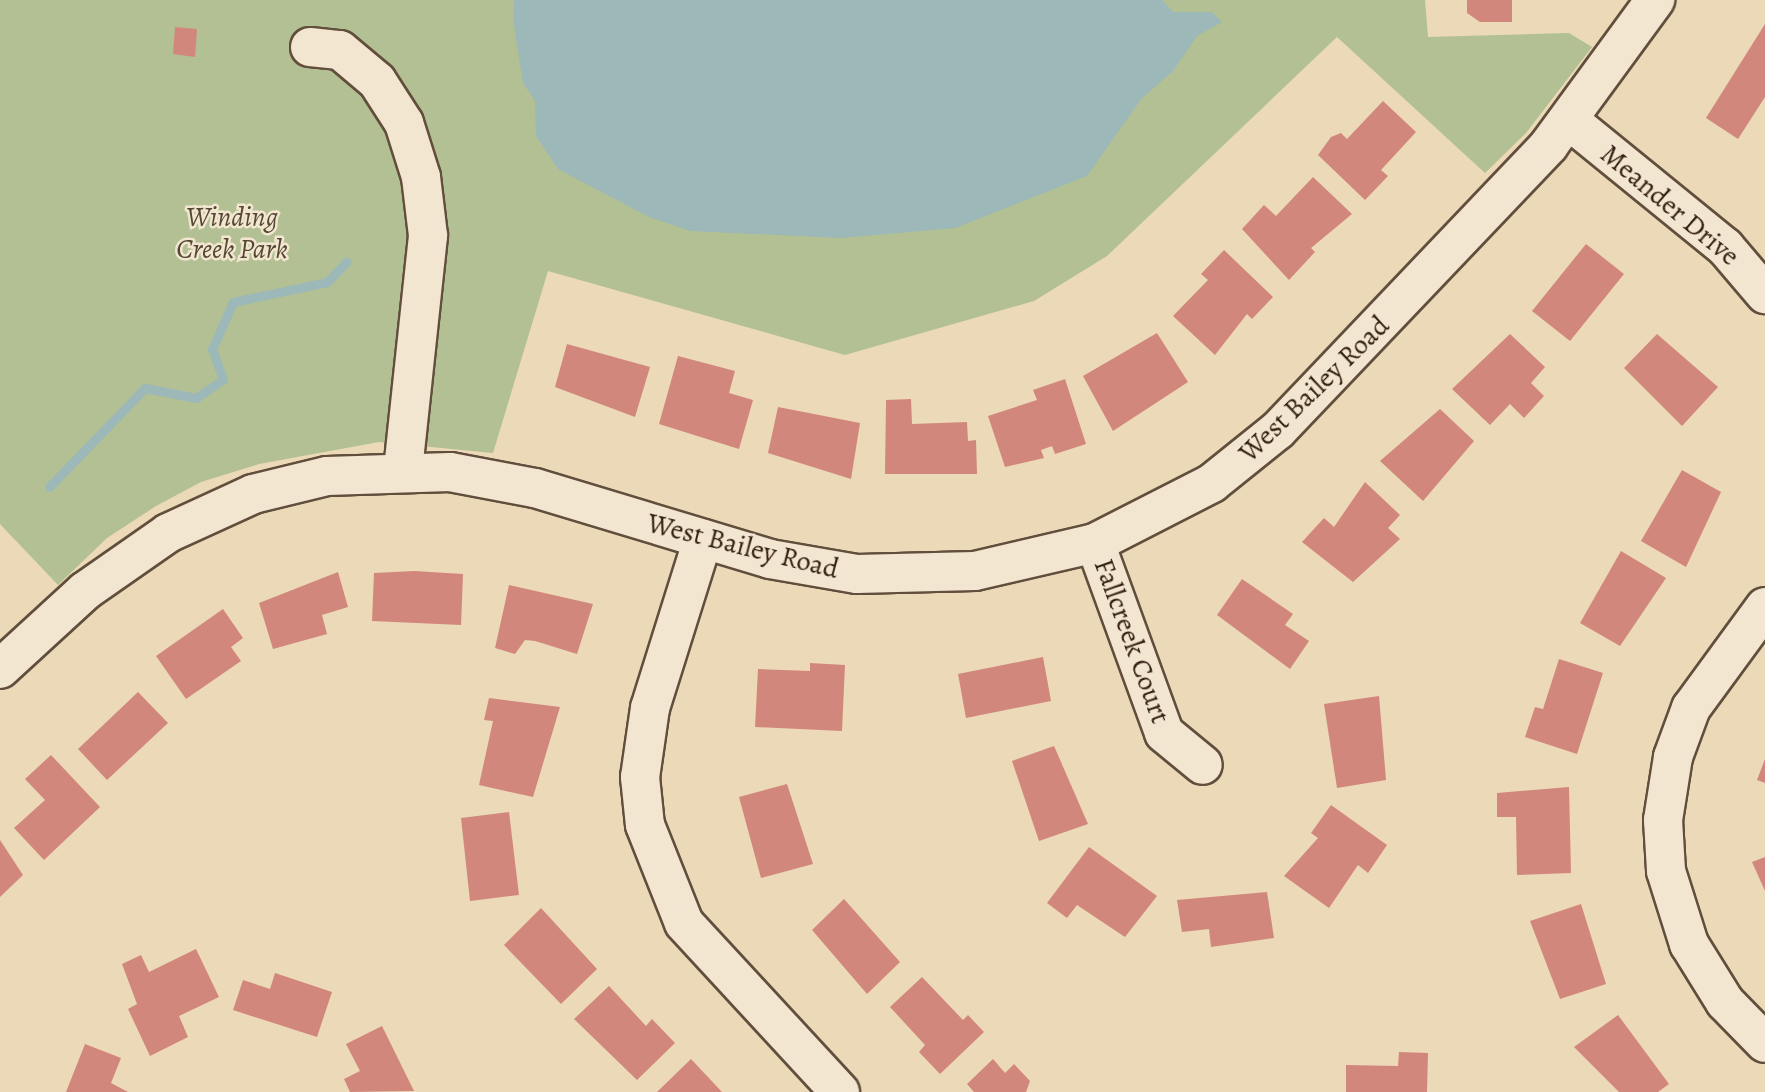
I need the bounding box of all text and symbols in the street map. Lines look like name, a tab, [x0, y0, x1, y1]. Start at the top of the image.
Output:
street label: Meander Drive	[1594, 137, 1746, 273]
park label: Winding Creek Park	[176, 200, 288, 266]
street label: West Bailey Road	[1232, 309, 1396, 469]
street label: West Bailey Road	[644, 506, 842, 586]
street label: Fallcreek Court	[1087, 554, 1177, 728]

